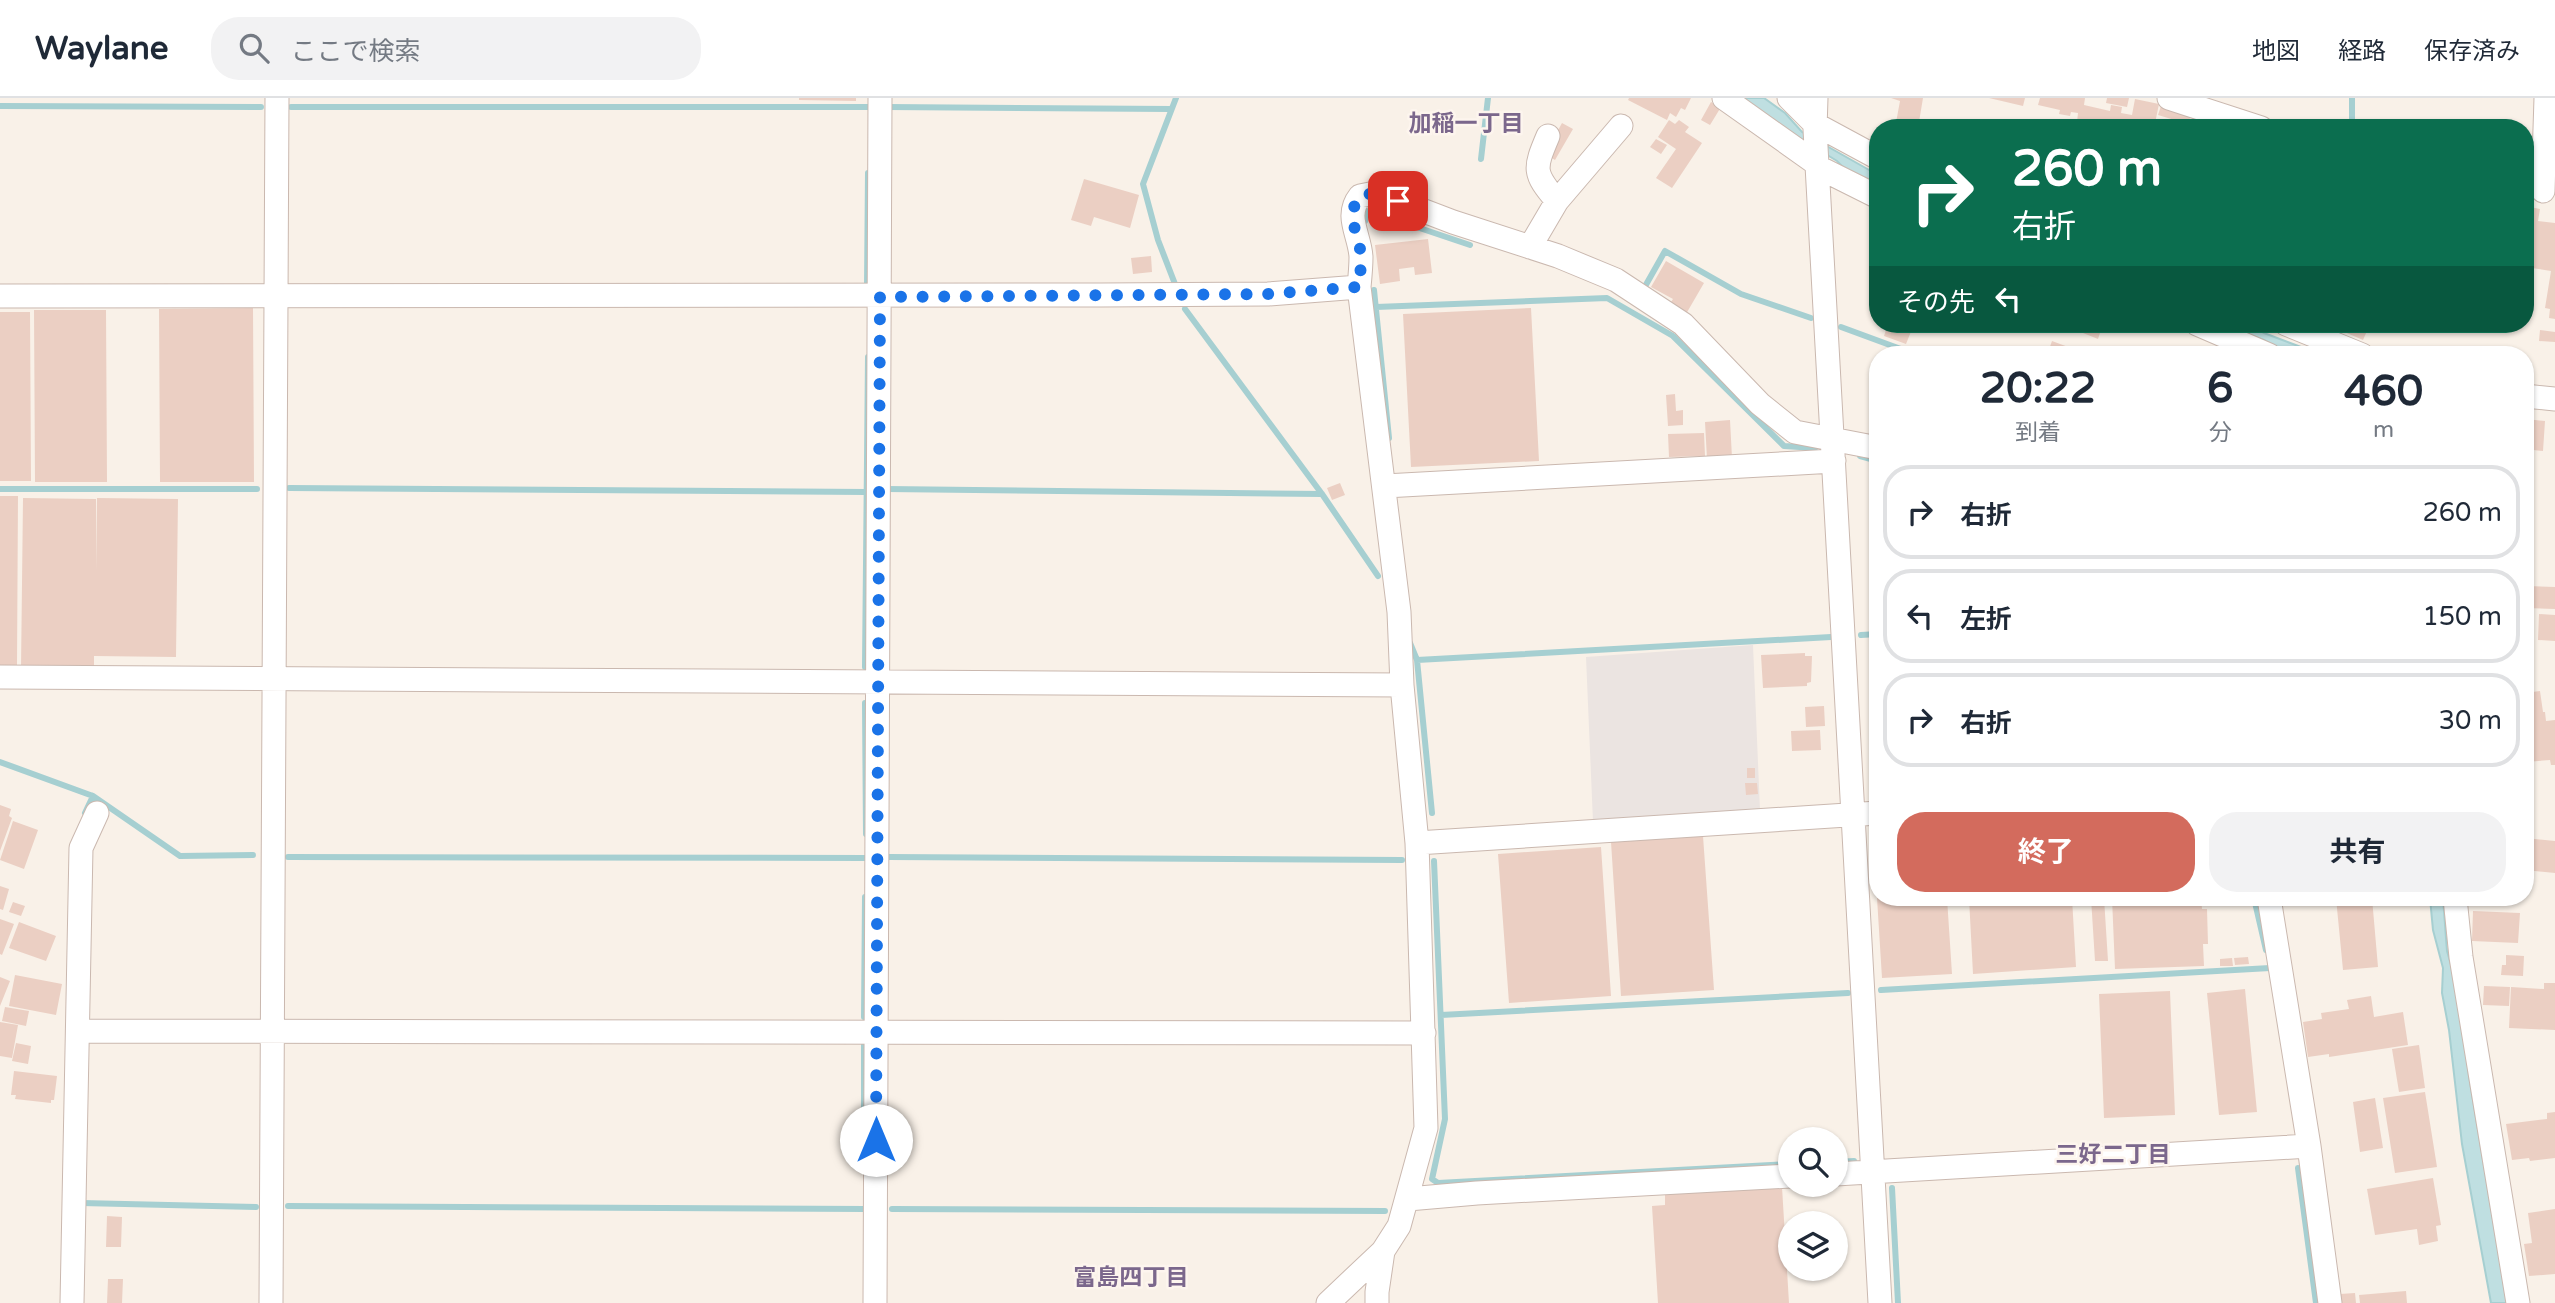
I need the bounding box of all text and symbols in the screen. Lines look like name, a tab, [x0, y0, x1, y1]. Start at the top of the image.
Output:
search box	[211, 17, 701, 80]
text: Waylane	[35, 29, 169, 68]
icon: search	[235, 29, 273, 67]
text: ここで検索	[291, 36, 421, 67]
text: 地図	[2252, 37, 2300, 66]
text: 経路	[2338, 37, 2386, 66]
text: 保存済み	[2424, 37, 2520, 66]
district label: 加稲一丁目	[1409, 110, 1524, 138]
text: 260 m	[2012, 140, 2162, 199]
icon: right	[1897, 147, 1988, 238]
pin	[1368, 171, 1428, 231]
icon: arrive	[1379, 182, 1417, 220]
text: 右折	[2012, 208, 2076, 246]
icon: left	[1989, 280, 2027, 318]
text: その先	[1897, 287, 1975, 318]
text: 20:22	[1980, 363, 2096, 414]
text: 6	[2207, 363, 2233, 414]
text: 460	[2344, 366, 2423, 417]
text: m	[2373, 416, 2394, 444]
text: 到着	[2015, 419, 2061, 447]
text: 分	[2209, 419, 2232, 447]
icon: right	[1901, 493, 1939, 531]
text: 260 m	[2422, 497, 2502, 528]
text: 右折	[1960, 500, 2012, 531]
icon: left	[1901, 597, 1939, 635]
text: 150 m	[2422, 601, 2502, 632]
text: 左折	[1960, 604, 2012, 635]
icon: right	[1901, 701, 1939, 739]
text: 30 m	[2439, 705, 2502, 736]
text: 右折	[1960, 708, 2012, 739]
button: 終了	[1897, 812, 2195, 892]
button: 共有	[2209, 812, 2506, 892]
position arrow	[839, 1103, 913, 1177]
map controls	[1778, 1127, 1848, 1281]
button: search	[1778, 1127, 1848, 1197]
district label: 三好二丁目	[2056, 1141, 2171, 1169]
button: layers	[1778, 1211, 1848, 1281]
district label: 富島四丁目	[1074, 1264, 1189, 1292]

